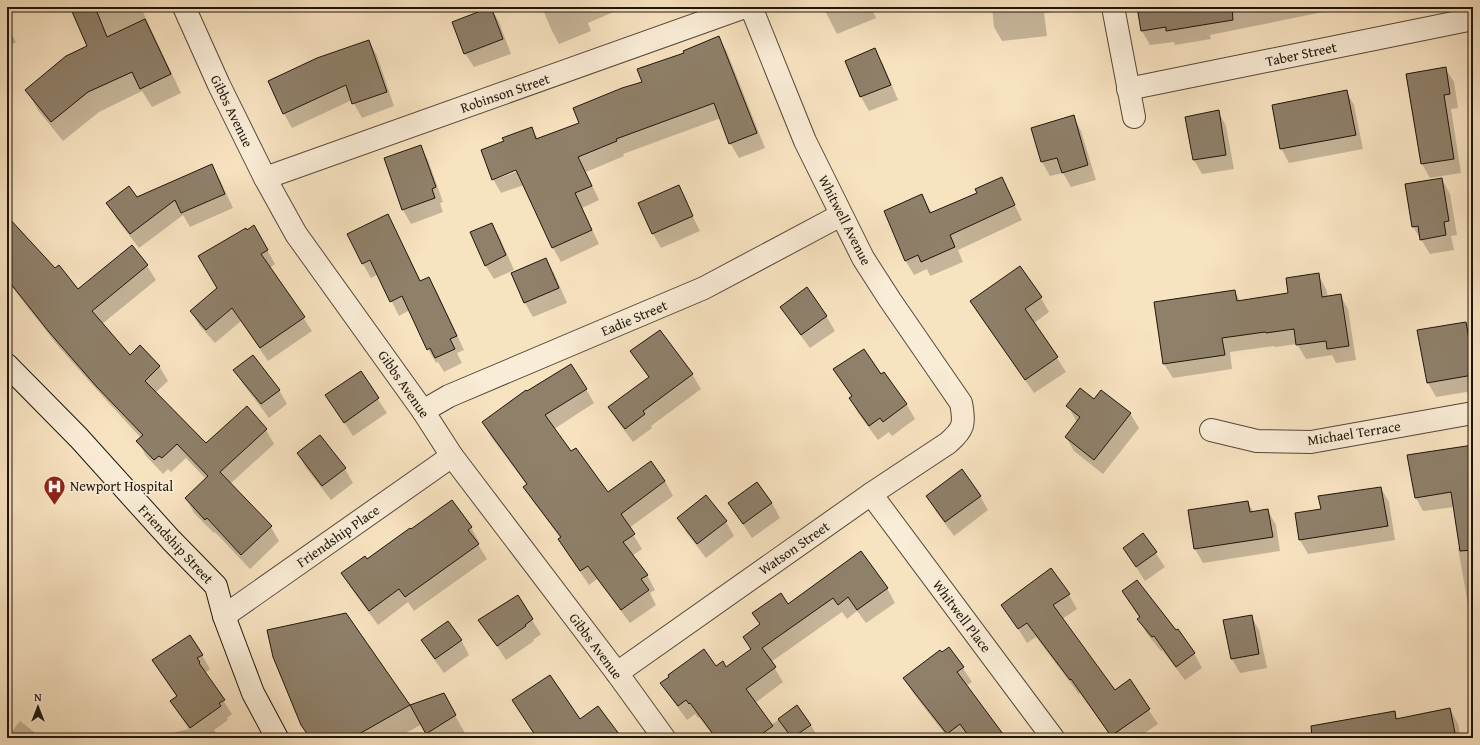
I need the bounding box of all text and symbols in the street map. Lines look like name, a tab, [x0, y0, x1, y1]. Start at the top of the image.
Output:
street label: Taber Street	[1264, 37, 1338, 71]
street label: Robinson Street	[458, 68, 552, 118]
street label: Gibbs Avenue	[206, 71, 258, 151]
street label: Whitwell Avenue	[814, 171, 877, 269]
street label: Eadie Street	[598, 295, 670, 341]
street label: Gibbs Avenue	[373, 346, 435, 422]
street label: Michael Terrace	[1306, 416, 1402, 450]
hospital icon: Newport Hospital	[41, 473, 67, 506]
place label: Newport Hospital	[70, 476, 173, 496]
street label: Friendship Street	[134, 500, 218, 588]
street label: Friendship Place	[292, 500, 384, 572]
street label: Watson Street	[755, 516, 833, 580]
street label: Whitwell Place	[928, 575, 996, 657]
street label: Gibbs Avenue	[564, 609, 628, 684]
north arrow	[18, 687, 58, 727]
text: N	[34, 689, 42, 705]

